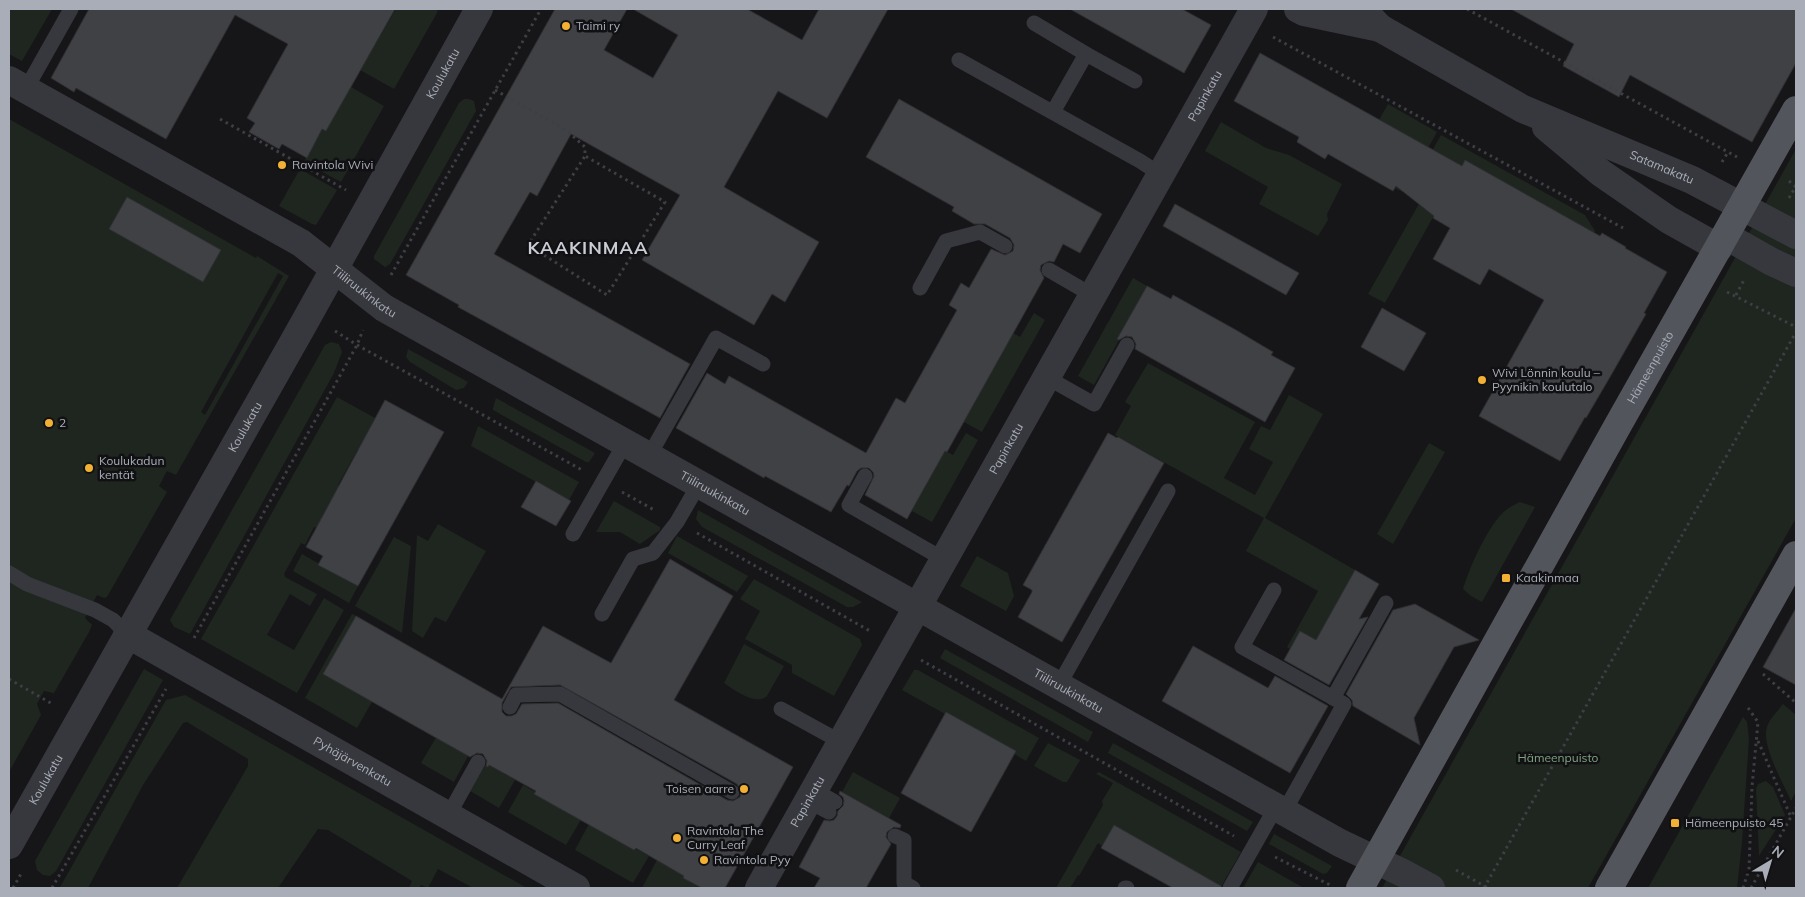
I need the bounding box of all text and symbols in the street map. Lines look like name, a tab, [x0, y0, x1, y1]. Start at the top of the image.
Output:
place label: Taimi ry	[576, 18, 621, 33]
marker: Taimi ry	[560, 20, 572, 32]
street label: Koulukatu	[422, 46, 463, 101]
street label: Papinkatu	[1184, 67, 1225, 124]
street label: Satamakatu	[1628, 147, 1696, 187]
place label: Ravintola Wivi	[292, 157, 373, 172]
marker: Ravintola Wivi	[276, 159, 288, 171]
district label: KAAKINMAA	[528, 236, 648, 259]
street label: Tiiliruukinkatu	[329, 262, 399, 320]
street label: Hämeenpuisto	[1624, 328, 1677, 406]
place label: Wivi Lönnin koulu – Pyynikin koulutalo	[1492, 365, 1601, 394]
marker: Wivi Lönnin koulu – Pyynikin koulutalo	[1476, 374, 1488, 386]
street label: Koulukatu	[225, 399, 265, 455]
place label: 2	[59, 415, 66, 430]
marker: 2	[43, 417, 55, 429]
street label: Papinkatu	[986, 420, 1026, 477]
place label: Koulukadun kentät	[99, 453, 165, 482]
marker: Koulukadun kentät	[83, 462, 95, 474]
street label: Tiiliruukinkatu	[678, 467, 753, 518]
place label: Kaakinmaa	[1516, 570, 1579, 585]
marker: Kaakinmaa	[1500, 572, 1512, 584]
street label: Tiiliruukinkatu	[1031, 665, 1106, 716]
street label: Pyhäjärvenkatu	[311, 733, 394, 789]
park label: Hämeenpuisto	[1518, 750, 1599, 765]
street label: Koulukatu	[25, 752, 66, 807]
street label: Papinkatu	[787, 773, 827, 830]
place label: Toisen aarre	[666, 781, 734, 796]
marker: Toisen aarre	[738, 783, 750, 795]
place label: Hämeenpuisto 45	[1685, 815, 1783, 830]
marker: Hämeenpuisto 45	[1669, 817, 1681, 829]
place label: Ravintola The Curry Leaf	[687, 823, 764, 852]
marker: Ravintola The Curry Leaf	[671, 832, 683, 844]
north arrow	[1745, 837, 1795, 887]
text: N	[1768, 841, 1788, 862]
place label: Ravintola Pyy	[714, 852, 791, 867]
marker: Ravintola Pyy	[698, 854, 710, 866]

